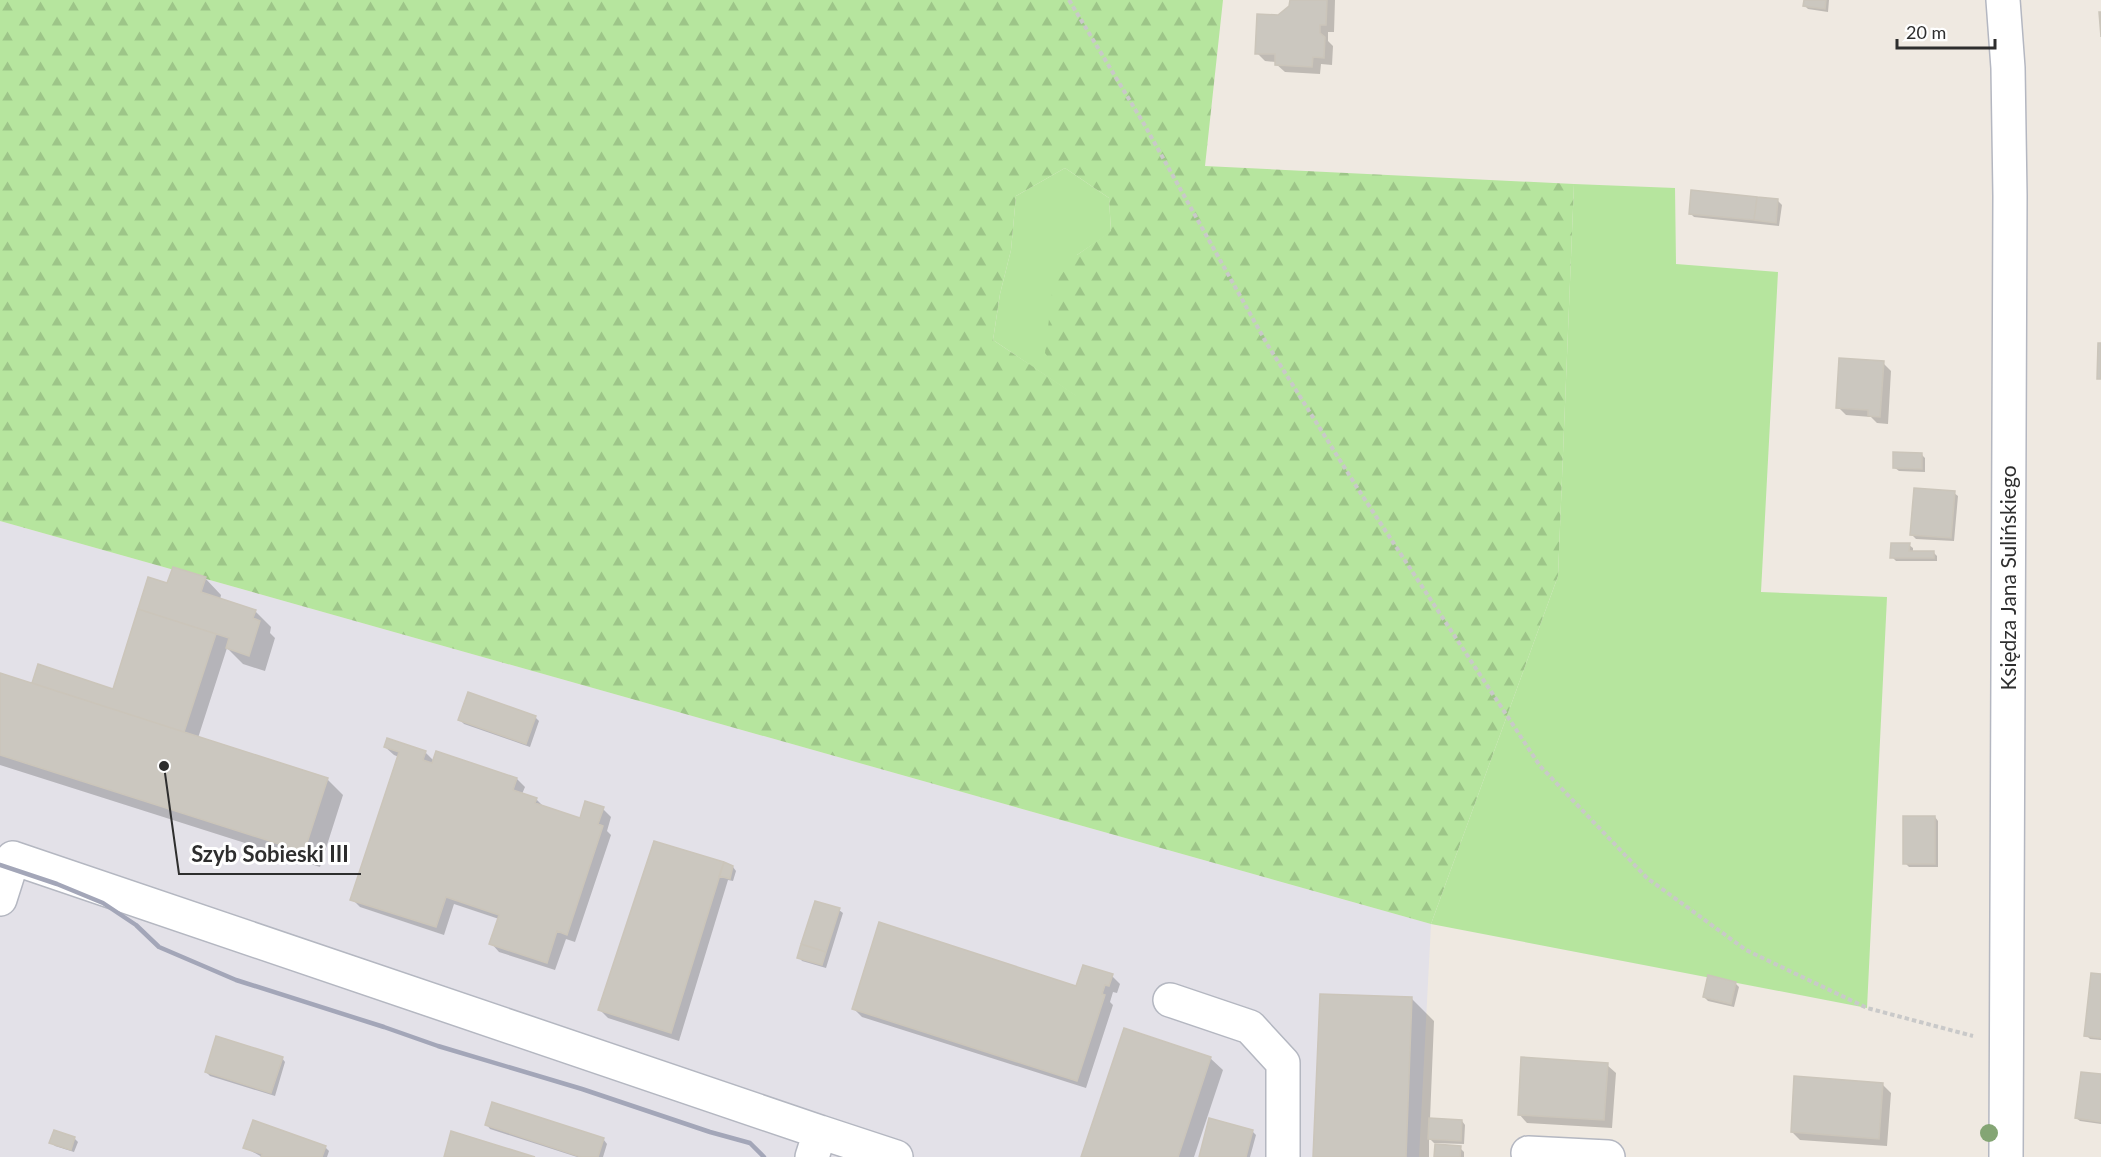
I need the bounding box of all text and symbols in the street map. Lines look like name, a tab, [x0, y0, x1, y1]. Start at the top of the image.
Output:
scale bar	[1897, 12, 1994, 50]
text: 20 m	[1906, 21, 1946, 43]
street label: Księdza Jana Sulińskiego	[1995, 465, 2020, 691]
callout: Szyb Sobieski III	[179, 834, 361, 874]
text: Szyb Sobieski III	[191, 840, 349, 867]

